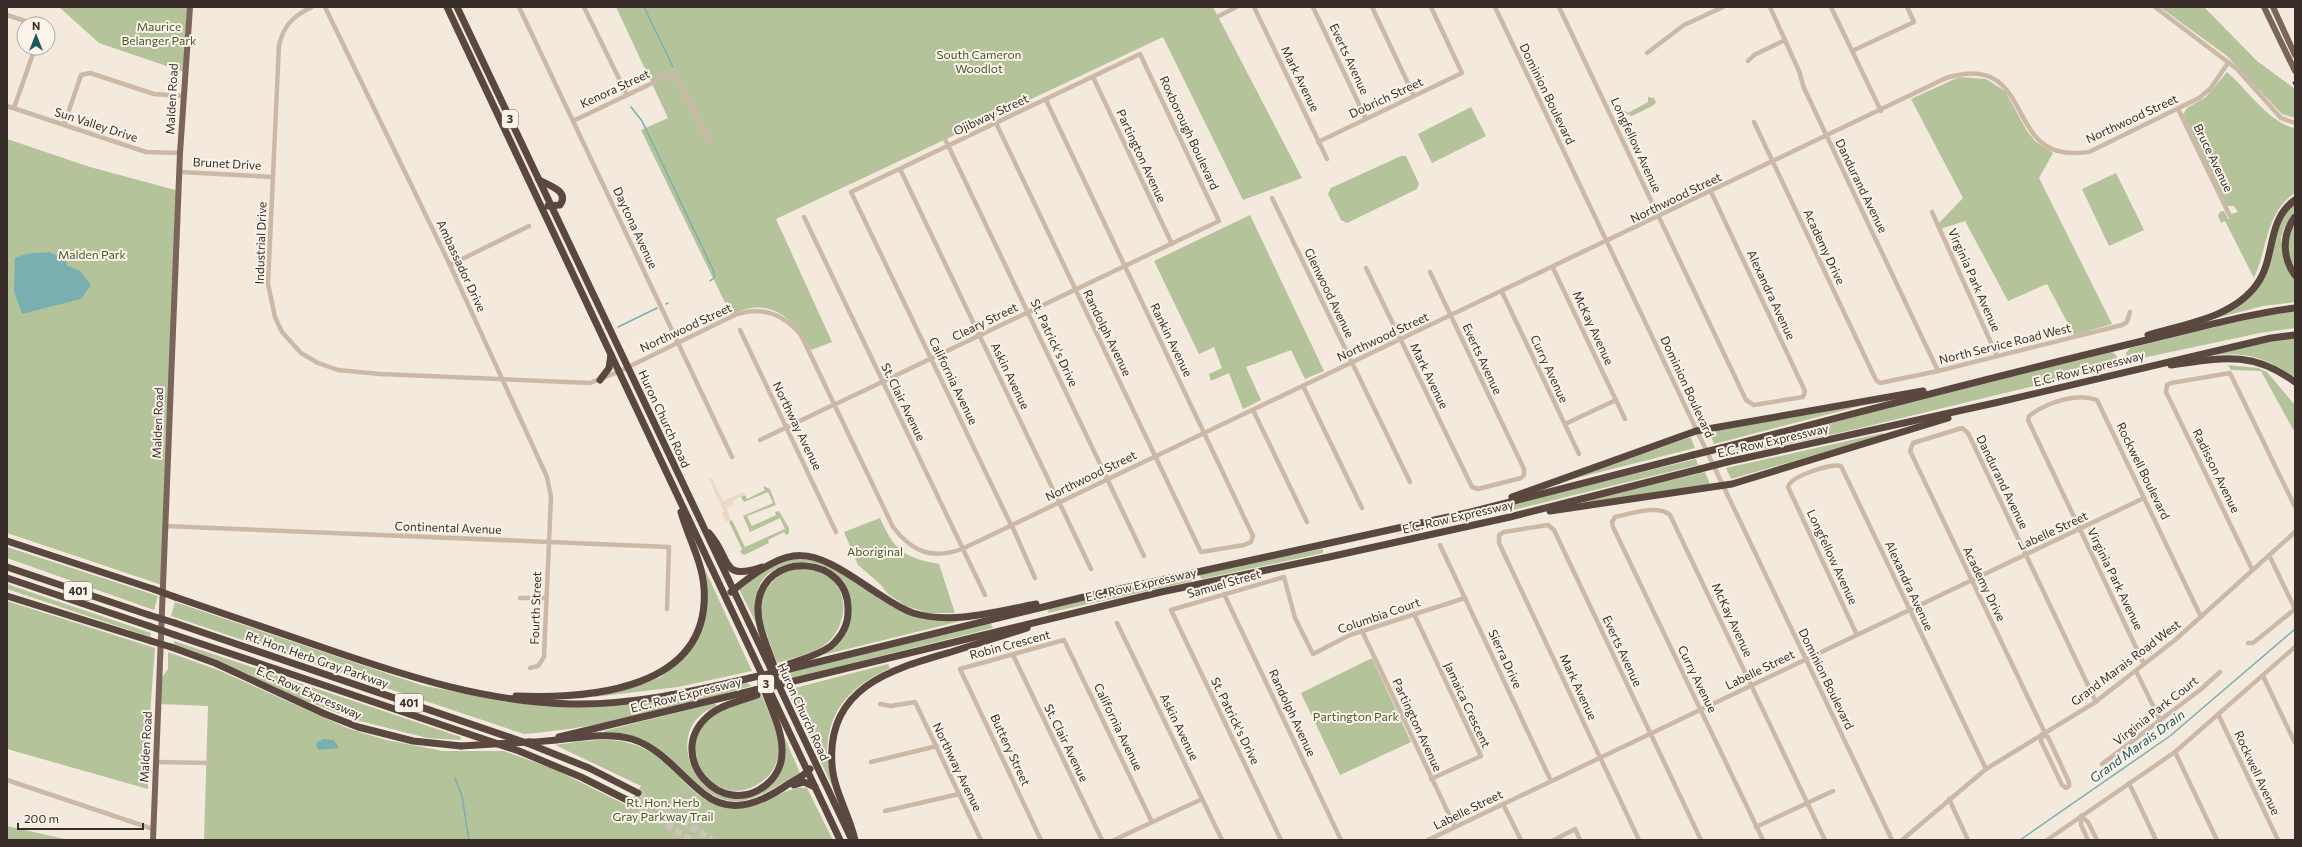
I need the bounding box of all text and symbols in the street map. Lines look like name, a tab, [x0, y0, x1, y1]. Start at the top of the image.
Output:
north arrow	[16, 16, 56, 56]
text: N	[32, 19, 40, 32]
park label: Maurice Belanger Park	[121, 19, 197, 47]
street label: Everts Avenue	[1327, 21, 1372, 96]
street label: Dominion Boulevard	[1517, 41, 1578, 146]
street label: Mark Avenue	[1279, 43, 1323, 114]
park label: South Cameron Woodlot	[937, 47, 1021, 75]
street label: Malden Road	[162, 63, 180, 135]
street label: Kenora Street	[578, 66, 652, 110]
street label: Roxborough Boulevard	[1157, 73, 1222, 192]
street label: Dobrich Street	[1346, 74, 1425, 120]
street label: Ojibway Street	[951, 91, 1030, 138]
street label: Northwood Street	[2084, 91, 2180, 145]
street label: Longfellow Avenue	[1609, 95, 1665, 194]
street label: Sun Valley Drive	[53, 104, 140, 144]
street label: Partington Avenue	[1114, 107, 1170, 204]
road number: 3	[502, 110, 518, 128]
street label: Bruce Avenue	[2191, 121, 2236, 194]
street label: Dandurand Avenue	[1833, 136, 1891, 235]
street label: Brunet Drive	[192, 154, 262, 172]
street label: Northwood Street	[1628, 169, 1723, 225]
street label: Daytona Avenue	[611, 184, 661, 271]
street label: Industrial Drive	[252, 201, 268, 285]
street label: Academy Drive	[1801, 207, 1848, 286]
street label: Ambassador Drive	[435, 218, 489, 314]
street label: Virginia Park Avenue	[1946, 226, 2004, 333]
street label: Glenwood Avenue	[1302, 246, 1358, 340]
park label: Malden Park	[58, 247, 127, 261]
street label: Alexandra Avenue	[1745, 247, 1799, 342]
street label: Randolph Avenue	[1081, 287, 1135, 378]
street label: McKay Avenue	[1571, 288, 1617, 367]
street label: St. Patrick's Drive	[1028, 296, 1081, 389]
street label: Cleary Street	[950, 299, 1020, 343]
street label: Northwood Street	[638, 300, 734, 354]
street label: Rankin Avenue	[1148, 301, 1196, 379]
street label: Northwood Street	[1335, 309, 1431, 363]
street label: North Service Road West	[1937, 320, 2072, 366]
street label: Everts Avenue	[1460, 321, 1505, 396]
street label: Curry Avenue	[1528, 333, 1572, 405]
street label: Dominion Boulevard	[1658, 334, 1718, 440]
street label: California Avenue	[927, 335, 981, 427]
street label: Askin Avenue	[989, 340, 1033, 411]
street label: Mark Avenue	[1408, 340, 1452, 411]
street label: E.C. Row Expressway	[2032, 347, 2146, 389]
street label: St. Clair Avenue	[879, 360, 929, 443]
street label: Huron Church Road	[636, 368, 694, 470]
street label: Northway Avenue	[770, 379, 825, 472]
street label: Malden Road	[149, 387, 165, 459]
street label: E.C. Row Expressway	[1716, 420, 1830, 460]
street label: Rockwell Boulevard	[2114, 420, 2173, 521]
street label: Radisson Avenue	[2191, 426, 2243, 515]
street label: Dandurand Avenue	[1974, 432, 2032, 531]
street label: Northwood Street	[1043, 447, 1138, 503]
street label: E.C. Row Expressway	[1401, 496, 1515, 536]
street label: Longfellow Avenue	[1805, 507, 1861, 606]
street label: Labelle Street	[2016, 508, 2090, 552]
street label: Continental Avenue	[394, 518, 502, 536]
street label: Virginia Park Avenue	[2085, 525, 2147, 632]
street label: Alexandra Avenue	[1883, 538, 1937, 633]
park label: Aboriginal	[847, 544, 903, 558]
street label: Academy Drive	[1961, 544, 2009, 623]
street label: E.C. Row Expressway	[1084, 564, 1198, 604]
street label: Samuel Street	[1185, 566, 1262, 600]
street label: Fourth Street	[527, 571, 543, 645]
street label: McKay Avenue	[1710, 580, 1756, 659]
road number: 401	[64, 582, 92, 600]
street label: Columbia Court	[1336, 594, 1422, 636]
street label: Everts Avenue	[1600, 613, 1645, 688]
street label: Grand Marais Road West	[2068, 616, 2183, 708]
street label: Dominion Boulevard	[1796, 626, 1857, 731]
street label: Robin Crescent	[968, 627, 1052, 662]
street label: Sierra Drive	[1486, 627, 1526, 690]
street label: Rt. Hon. Herb Gray Parkway	[244, 628, 391, 690]
street label: Curry Avenue	[1676, 643, 1720, 714]
street label: Labelle Street	[1723, 646, 1797, 692]
street label: Mark Avenue	[1558, 651, 1600, 722]
street label: Jamaica Crescent	[1441, 660, 1494, 750]
street label: Huron Church Road	[775, 661, 833, 763]
street label: E.C. Row Expressway	[255, 663, 364, 722]
street label: Randolph Avenue	[1267, 667, 1319, 758]
street label: E.C. Row Expressway	[629, 673, 743, 715]
street label: Virginia Park Court	[2110, 673, 2201, 748]
road number: 3	[758, 675, 774, 693]
street label: St. Patrick's Drive	[1209, 675, 1263, 766]
street label: Partington Avenue	[1390, 676, 1446, 773]
street label: California Avenue	[1092, 681, 1146, 773]
street label: Askin Avenue	[1158, 691, 1202, 762]
road number: 401	[395, 694, 423, 712]
street label: St. Clair Avenue	[1042, 701, 1092, 784]
water label: Grand Marais Drain	[2086, 706, 2188, 786]
park label: Partington Park	[1313, 709, 1400, 723]
street label: Malden Road	[136, 711, 154, 783]
street label: Buttery Street	[988, 711, 1034, 788]
street label: Northway Avenue	[930, 720, 985, 813]
street label: Rockwell Avenue	[2232, 728, 2284, 817]
street label: Labelle Street	[1431, 786, 1505, 832]
park label: Rt. Hon. Herb Gray Parkway Trail	[612, 795, 714, 823]
scale bar	[18, 805, 143, 831]
text: 200 m	[24, 811, 59, 825]

